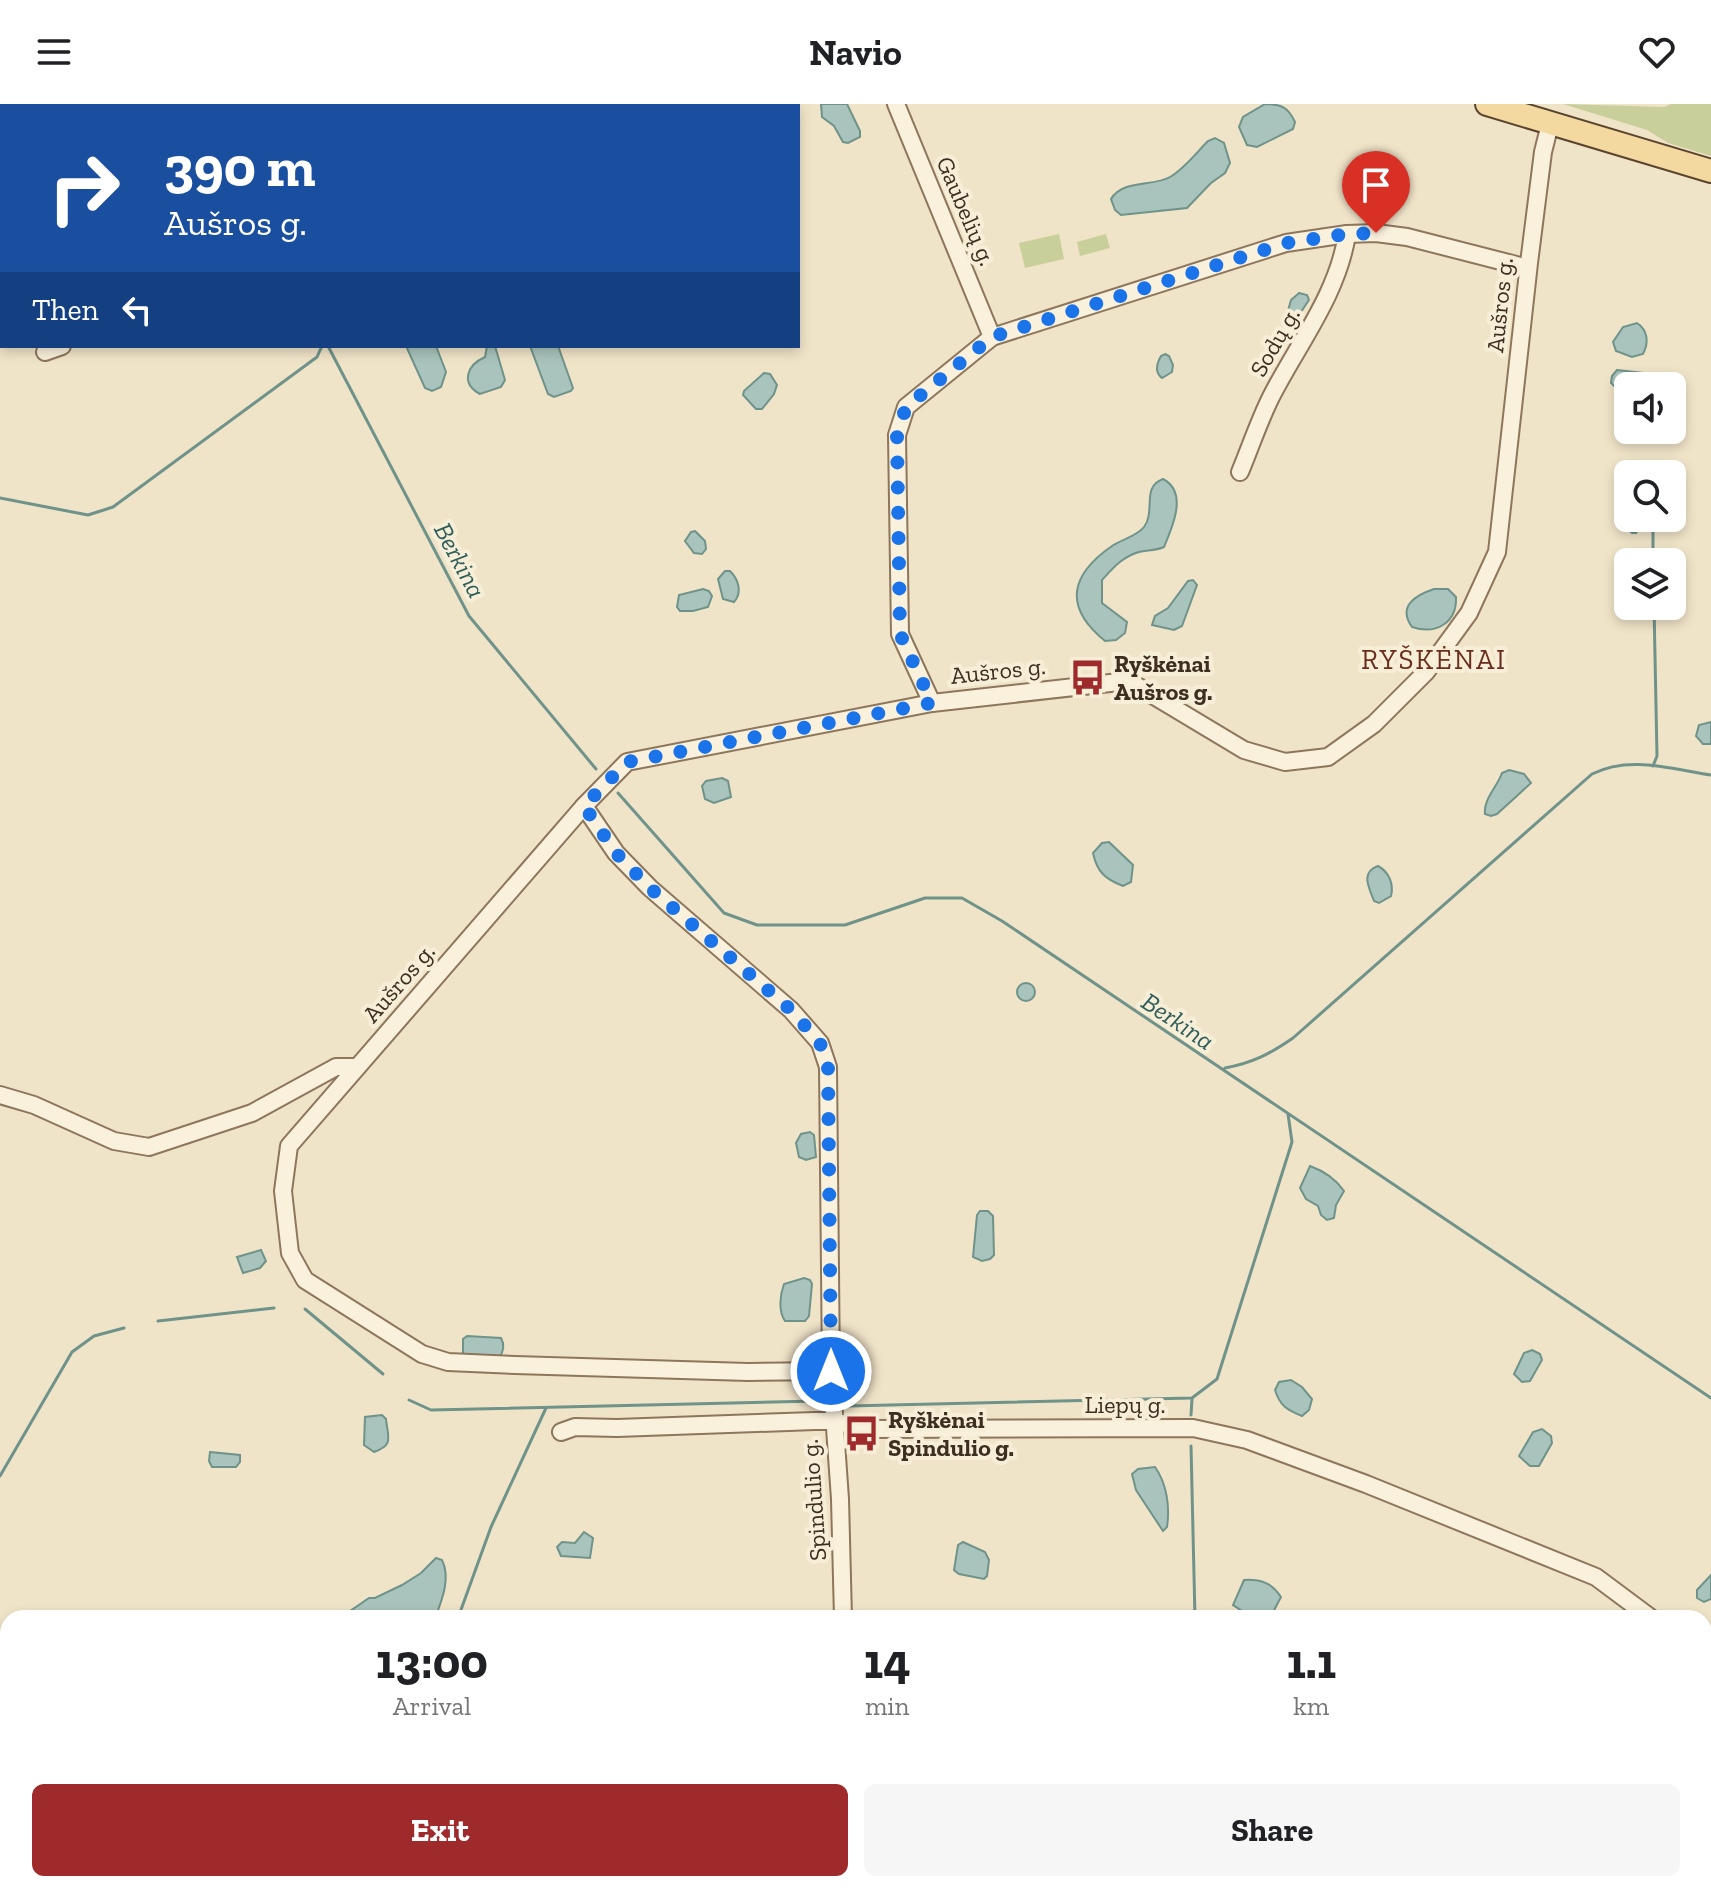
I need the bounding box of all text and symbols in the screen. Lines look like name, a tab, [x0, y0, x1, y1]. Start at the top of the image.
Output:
icon: menu	[32, 30, 76, 74]
icon: heart	[1635, 30, 1679, 74]
text: Navio	[809, 31, 902, 74]
text: 390 m	[164, 133, 316, 200]
icon: right	[32, 136, 136, 240]
pin	[1342, 151, 1410, 233]
street label: Gaubelių g.	[931, 152, 1002, 270]
icon: arrive	[1354, 163, 1398, 207]
text: Aušros g.	[164, 201, 307, 244]
street label: Aušros g.	[1480, 256, 1519, 354]
icon: left	[115, 288, 159, 332]
text: Then	[32, 292, 99, 328]
street label: Sodų g.	[1243, 302, 1306, 382]
map controls	[1614, 372, 1686, 620]
button: sound	[1614, 372, 1686, 444]
button: search	[1614, 460, 1686, 532]
water label: Berkina	[427, 517, 493, 603]
button: layers	[1614, 548, 1686, 620]
district label: RYŠKĖNAI	[1361, 643, 1507, 676]
place label: Ryškėnai Aušros g.	[1114, 649, 1213, 706]
street label: Aušros g.	[949, 651, 1047, 690]
bus stop icon: Ryškėnai Aušros g.	[1069, 659, 1107, 697]
street label: Aušros g.	[356, 937, 441, 1028]
water label: Berkina	[1136, 985, 1220, 1057]
position arrow	[789, 1329, 873, 1413]
street label: Liepų g.	[1084, 1390, 1166, 1419]
place label: Ryškėnai Spindulio g.	[888, 1405, 1014, 1462]
bus stop icon: Ryškėnai Spindulio g.	[843, 1415, 881, 1453]
street label: Spindulio g.	[795, 1438, 832, 1562]
text: 13:00	[376, 1633, 488, 1690]
text: 14	[864, 1633, 911, 1690]
text: 1.1	[1286, 1633, 1336, 1690]
text: Arrival	[393, 1690, 471, 1722]
text: min	[865, 1690, 910, 1722]
text: km	[1293, 1690, 1329, 1722]
button: Exit	[32, 1784, 848, 1876]
button: Share	[864, 1784, 1680, 1876]

